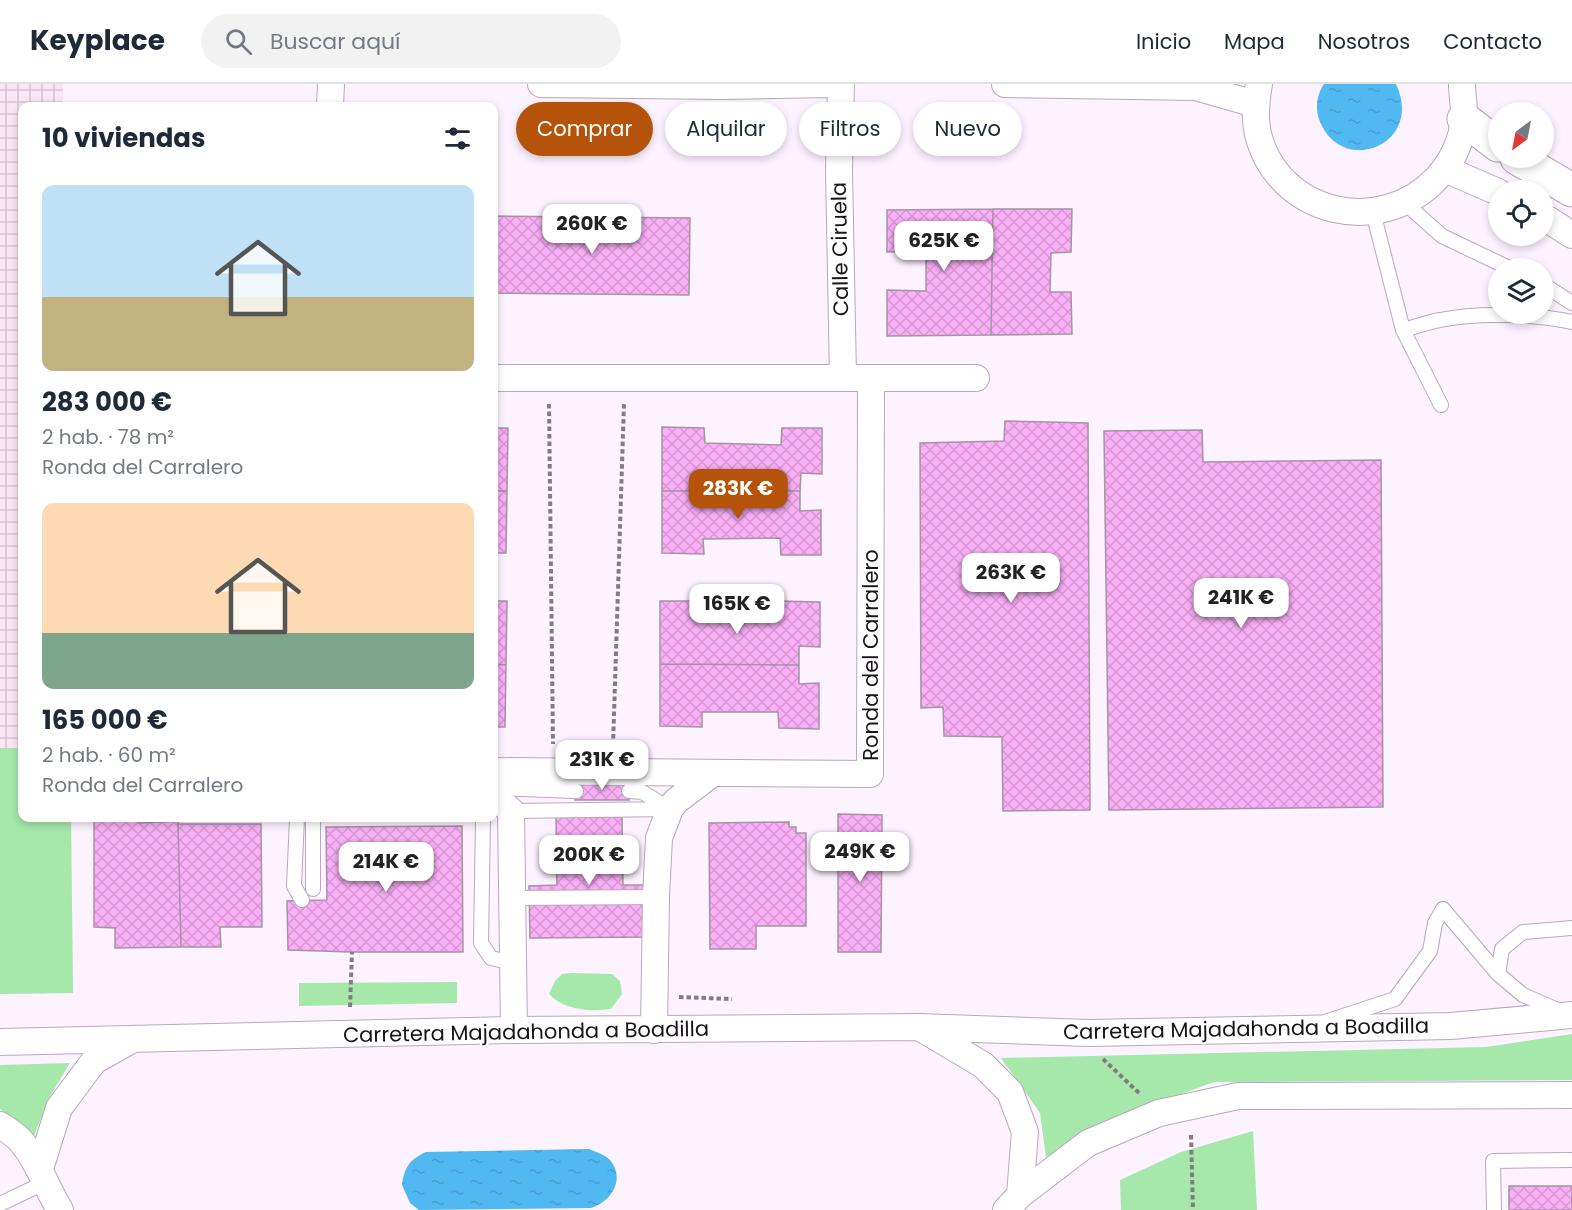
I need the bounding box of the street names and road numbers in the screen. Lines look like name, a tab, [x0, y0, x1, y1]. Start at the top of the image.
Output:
street label: Calle Ciruela	[824, 182, 855, 316]
street label: Ronda del Carralero	[856, 549, 885, 761]
street label: Carretera Majadahonda a Boadilla	[1063, 1011, 1429, 1046]
street label: Carretera Majadahonda a Boadilla	[343, 1014, 709, 1049]

